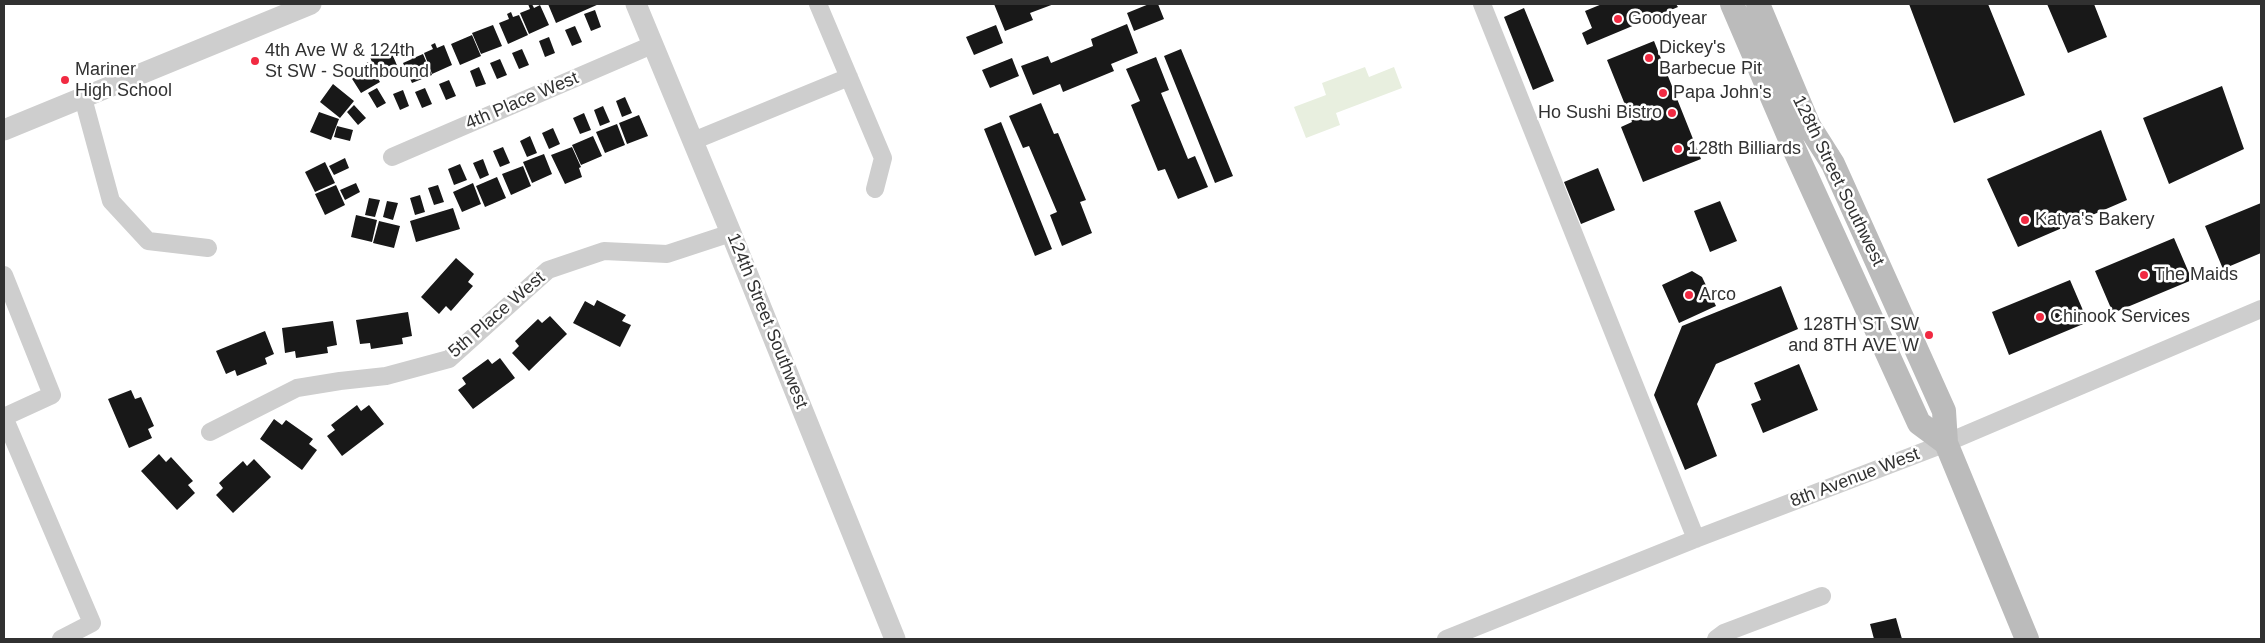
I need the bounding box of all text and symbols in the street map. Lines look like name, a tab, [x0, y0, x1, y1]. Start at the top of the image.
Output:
place label: Goodyear	[1628, 8, 1707, 30]
marker: Goodyear	[1612, 13, 1624, 25]
place label: Dickey's Barbecue Pit	[1659, 37, 1762, 80]
place label: 4th Ave W & 124th St SW - Southbound	[265, 40, 429, 82]
marker: Dickey's Barbecue Pit	[1643, 52, 1655, 64]
marker: 4th Ave W & 124th St SW - Southbound	[249, 55, 261, 67]
place label: Mariner High School	[75, 59, 172, 102]
street label: 4th Place West	[462, 67, 582, 135]
marker: Mariner High School	[59, 74, 71, 86]
place label: Papa John's	[1673, 82, 1772, 104]
marker: Papa John's	[1657, 87, 1669, 99]
street label: 128th Street Southwest	[1787, 92, 1889, 270]
place label: Ho Sushi Bistro	[1538, 102, 1662, 124]
marker: Ho Sushi Bistro	[1666, 107, 1678, 119]
place label: 128th Billiards	[1688, 138, 1801, 160]
marker: 128th Billiards	[1672, 143, 1684, 155]
place label: Katya's Bakery	[2035, 209, 2154, 231]
marker: Katya's Bakery	[2019, 214, 2031, 226]
street label: 124th Street Southwest	[722, 230, 812, 412]
place label: The Maids	[2154, 264, 2238, 286]
street label: 5th Place West	[444, 267, 550, 363]
marker: The Maids	[2138, 269, 2150, 281]
place label: Arco	[1699, 284, 1736, 306]
marker: Arco	[1683, 289, 1695, 301]
place label: Chinook Services	[2050, 306, 2190, 328]
marker: Chinook Services	[2034, 311, 2046, 323]
place label: 128TH ST SW and 8TH AVE W	[1788, 314, 1919, 356]
marker: 128TH ST SW and 8TH AVE W	[1923, 329, 1935, 341]
street label: 8th Avenue West	[1787, 443, 1923, 513]

